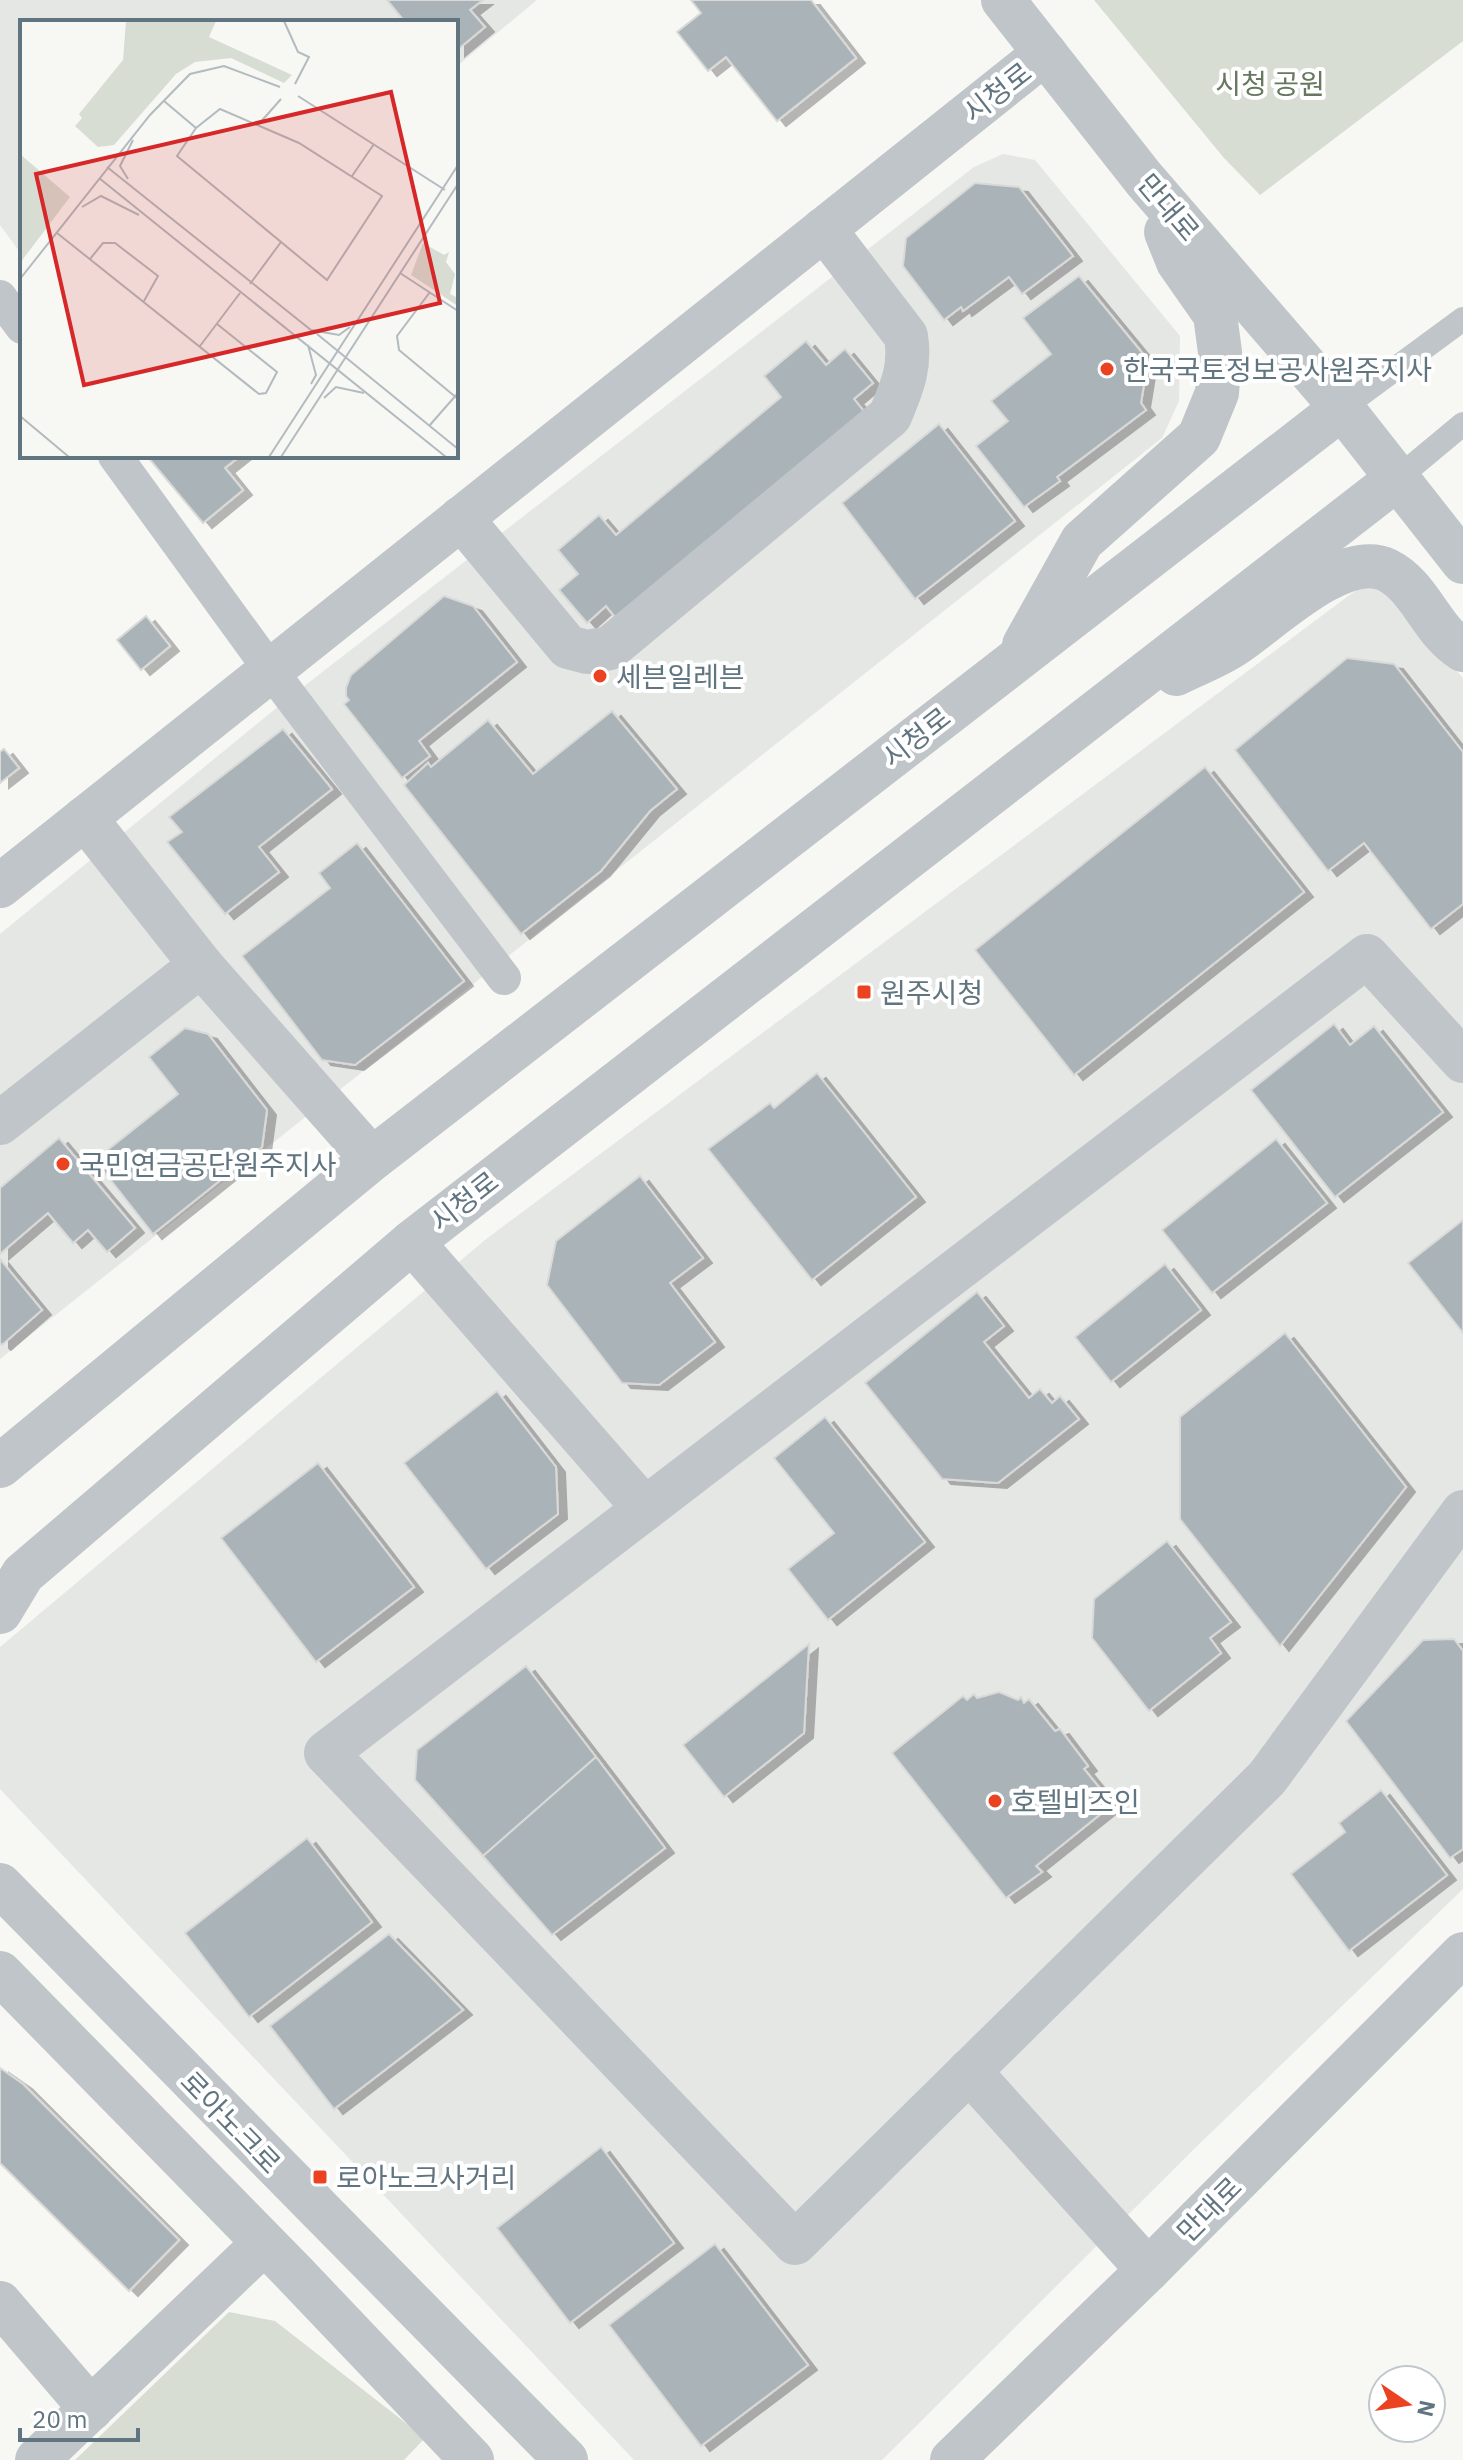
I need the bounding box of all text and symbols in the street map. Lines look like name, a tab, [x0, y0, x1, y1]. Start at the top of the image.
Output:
inset map	[20, 20, 458, 458]
street label: 시청로	[955, 54, 1039, 130]
park label: 시청 공원	[1215, 65, 1325, 102]
street label: 만대로	[1130, 166, 1208, 248]
place label: 한국국토정보공사원주지사	[1123, 351, 1432, 388]
marker: 한국국토정보공사원주지사	[1098, 360, 1116, 378]
place label: 세븐일레븐	[616, 658, 745, 695]
marker: 세븐일레븐	[591, 667, 609, 685]
street label: 시청로	[874, 699, 958, 775]
place label: 원주시청	[880, 974, 983, 1011]
marker: 원주시청	[855, 983, 873, 1001]
place label: 국민연금공단원주지사	[79, 1146, 337, 1183]
marker: 국민연금공단원주지사	[54, 1155, 72, 1173]
street label: 시청로	[422, 1163, 506, 1239]
place label: 호텔비즈인	[1011, 1783, 1140, 1820]
marker: 호텔비즈인	[986, 1792, 1004, 1810]
street label: 로아노크로	[173, 2063, 289, 2181]
place label: 로아노크사거리	[336, 2159, 516, 2196]
marker: 로아노크사거리	[311, 2168, 329, 2186]
street label: 만대로	[1169, 2169, 1249, 2249]
north arrow	[1367, 2364, 1447, 2444]
scale bar	[20, 2392, 138, 2442]
text: N	[1411, 2398, 1443, 2420]
text: 20 m	[32, 2403, 87, 2435]

